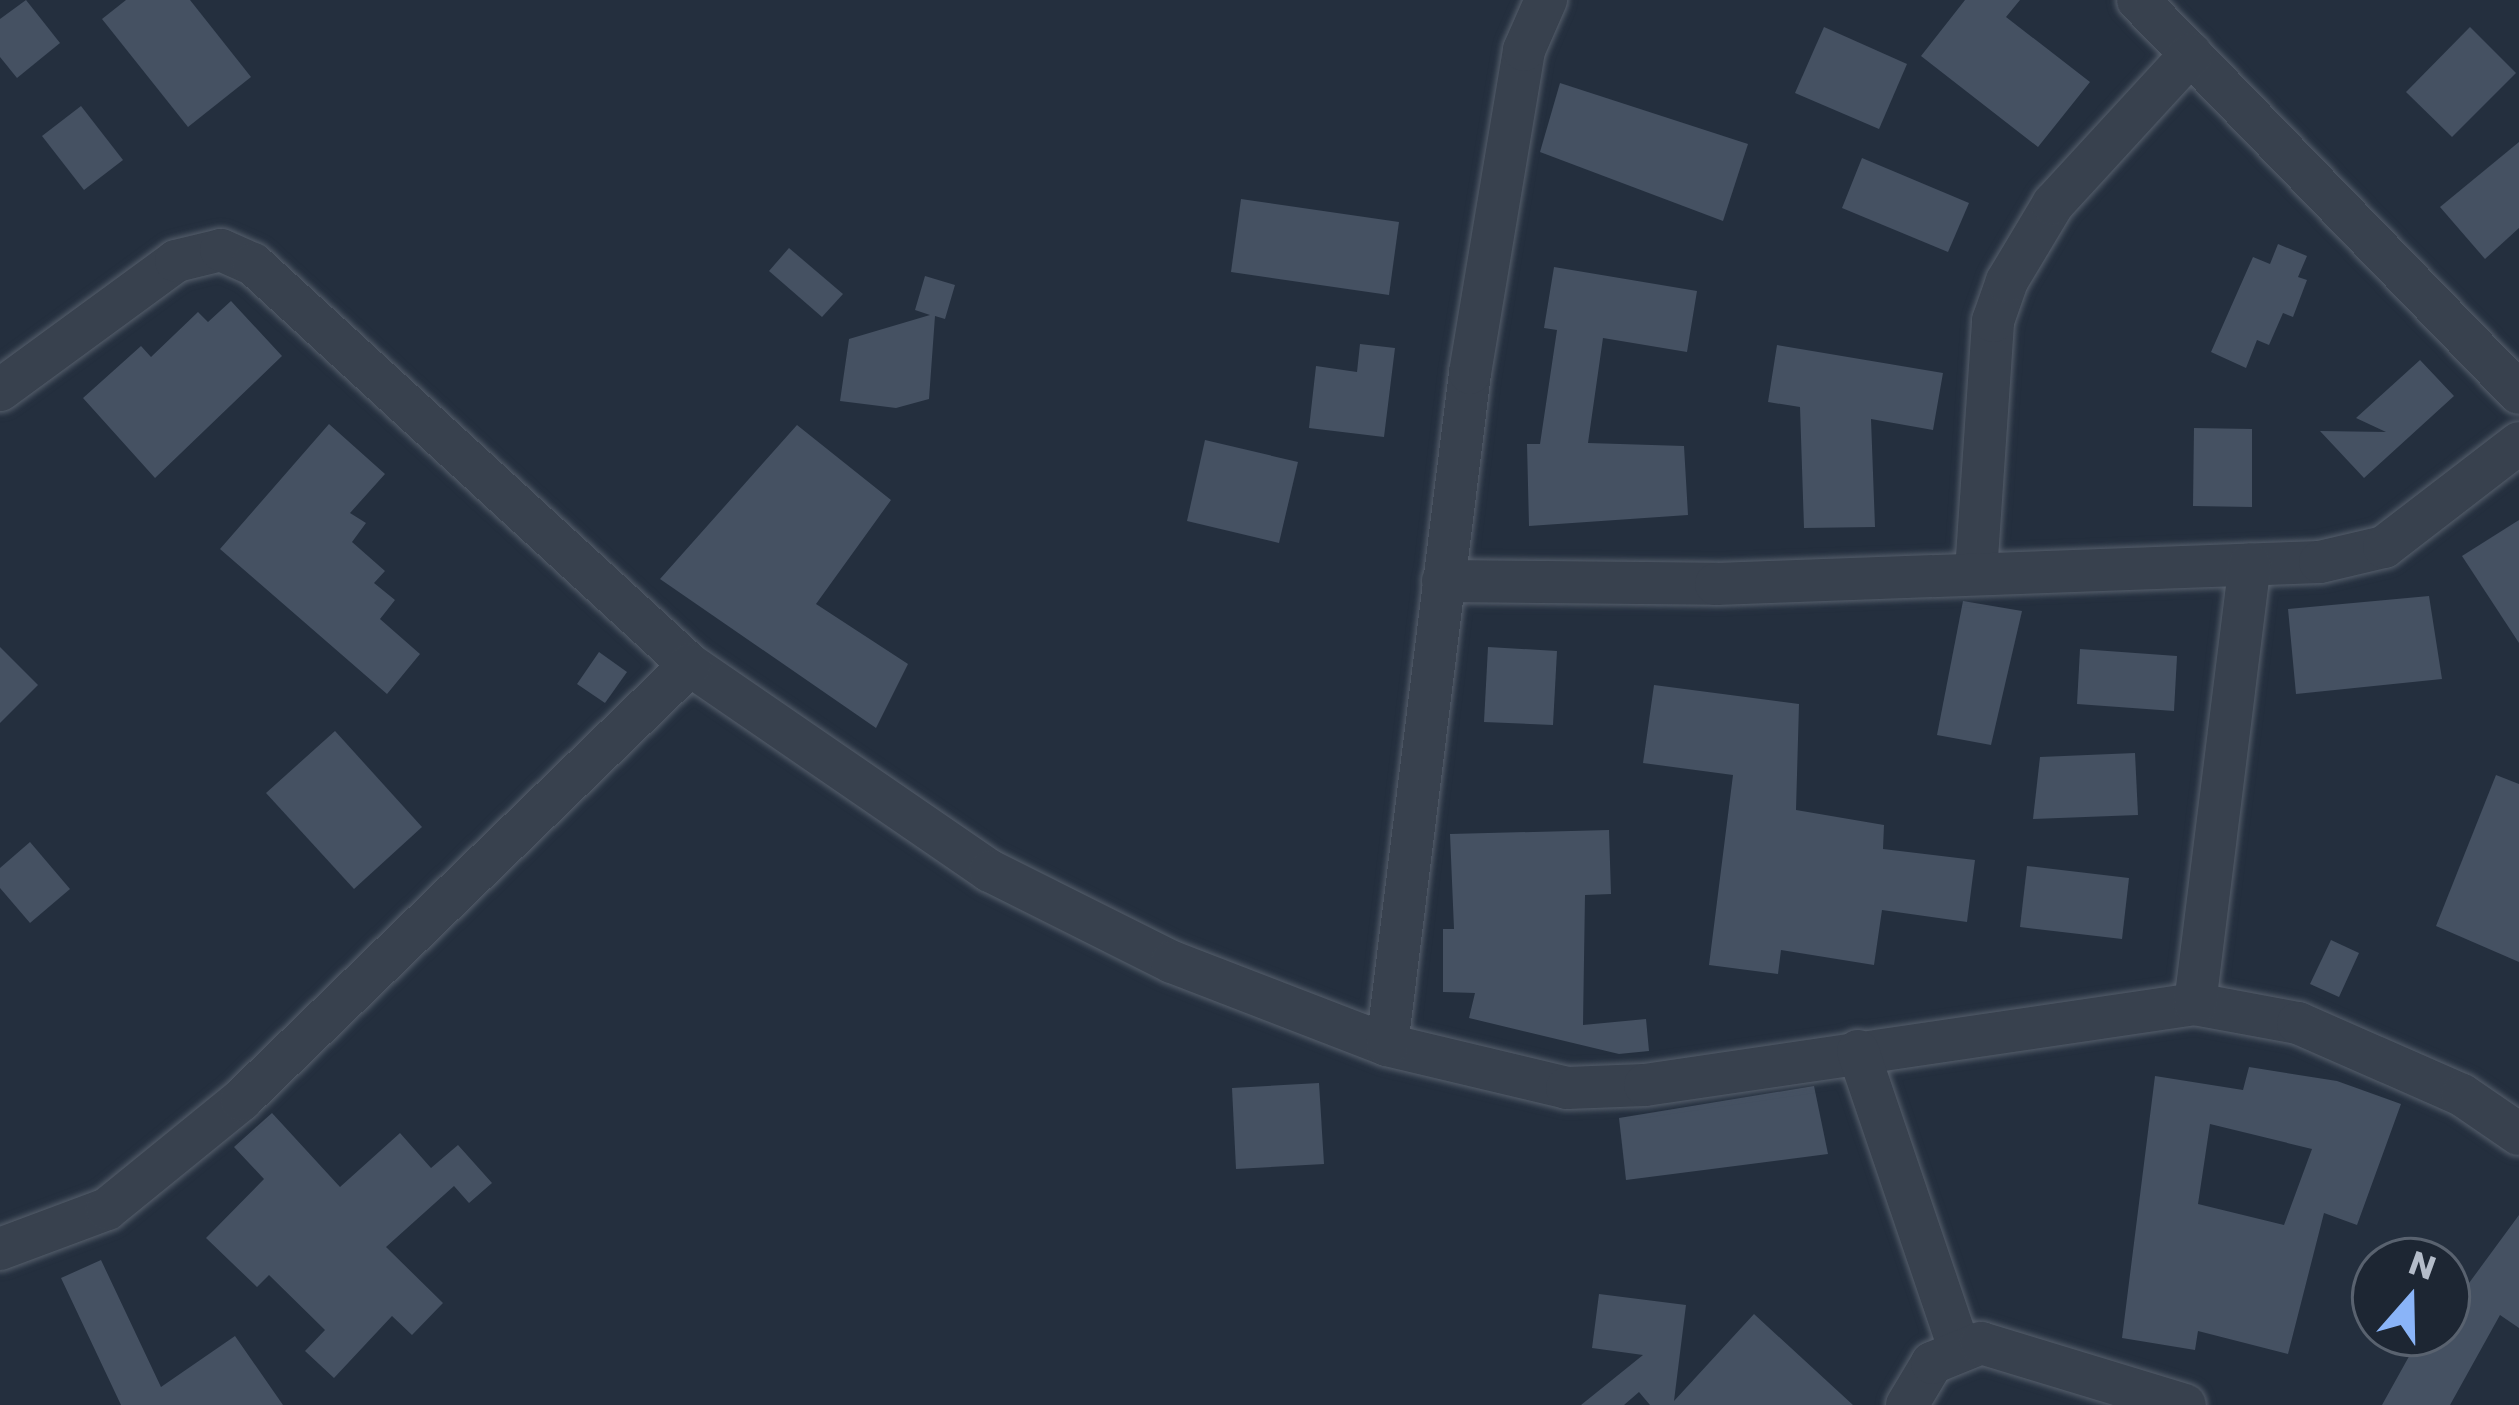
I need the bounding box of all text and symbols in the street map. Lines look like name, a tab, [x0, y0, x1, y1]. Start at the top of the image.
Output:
north arrow	[2351, 1237, 2471, 1357]
text: N	[2403, 1239, 2442, 1292]

